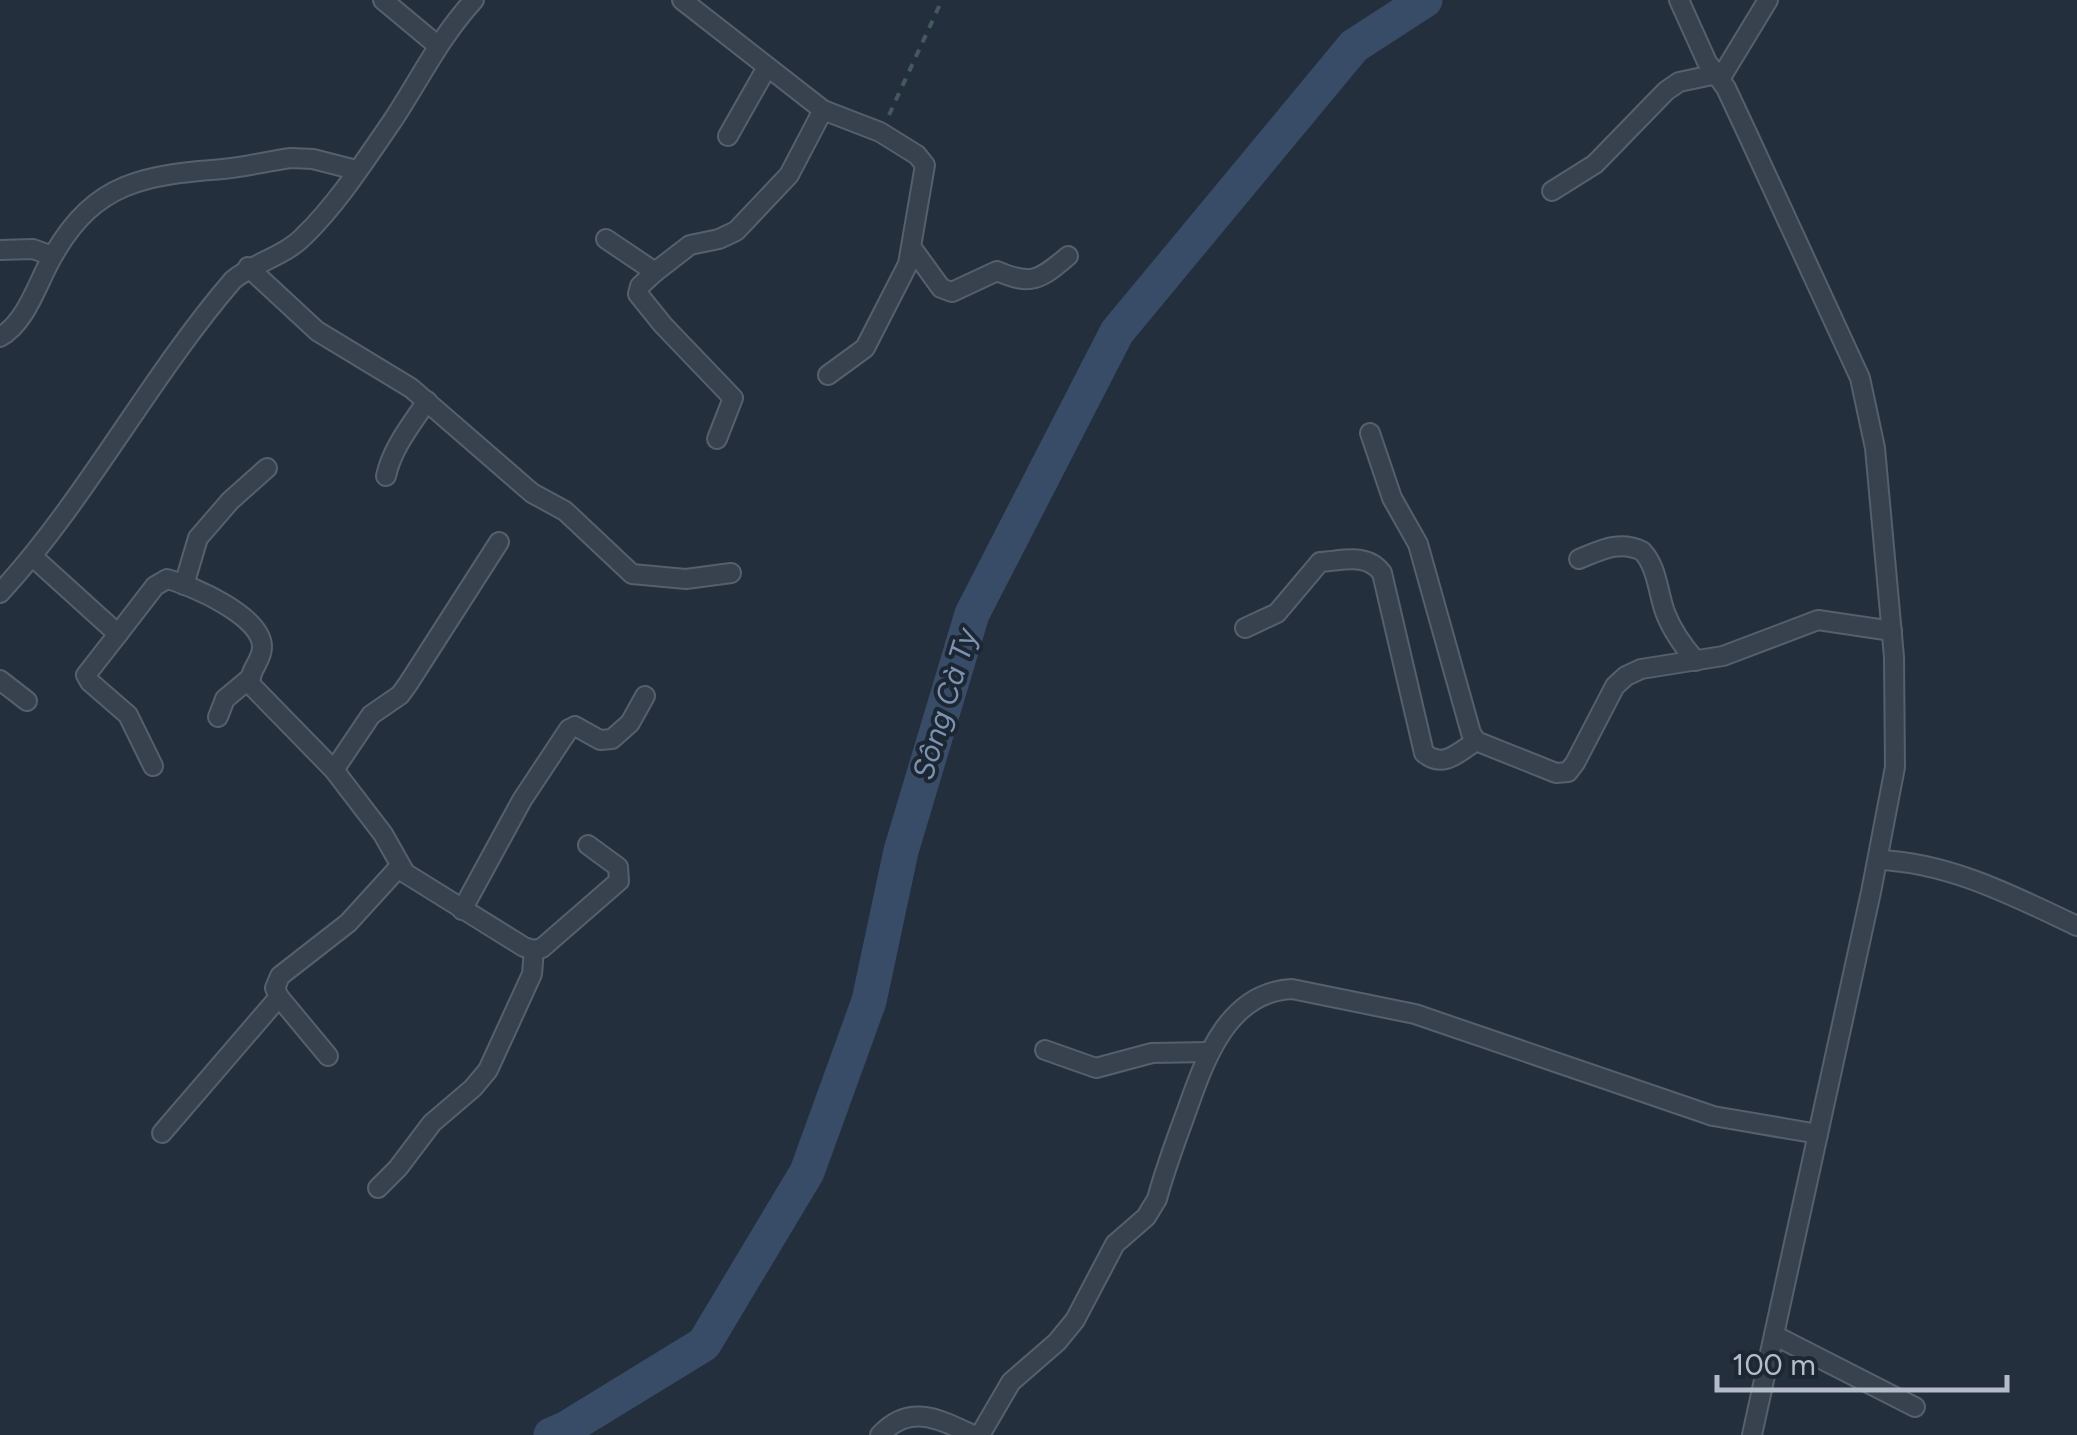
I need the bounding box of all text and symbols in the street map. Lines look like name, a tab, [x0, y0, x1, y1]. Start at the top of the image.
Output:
water label: Sông Cà Ty	[904, 623, 985, 784]
scale bar	[1717, 1330, 2007, 1392]
text: 100 m	[1732, 1346, 1816, 1383]

